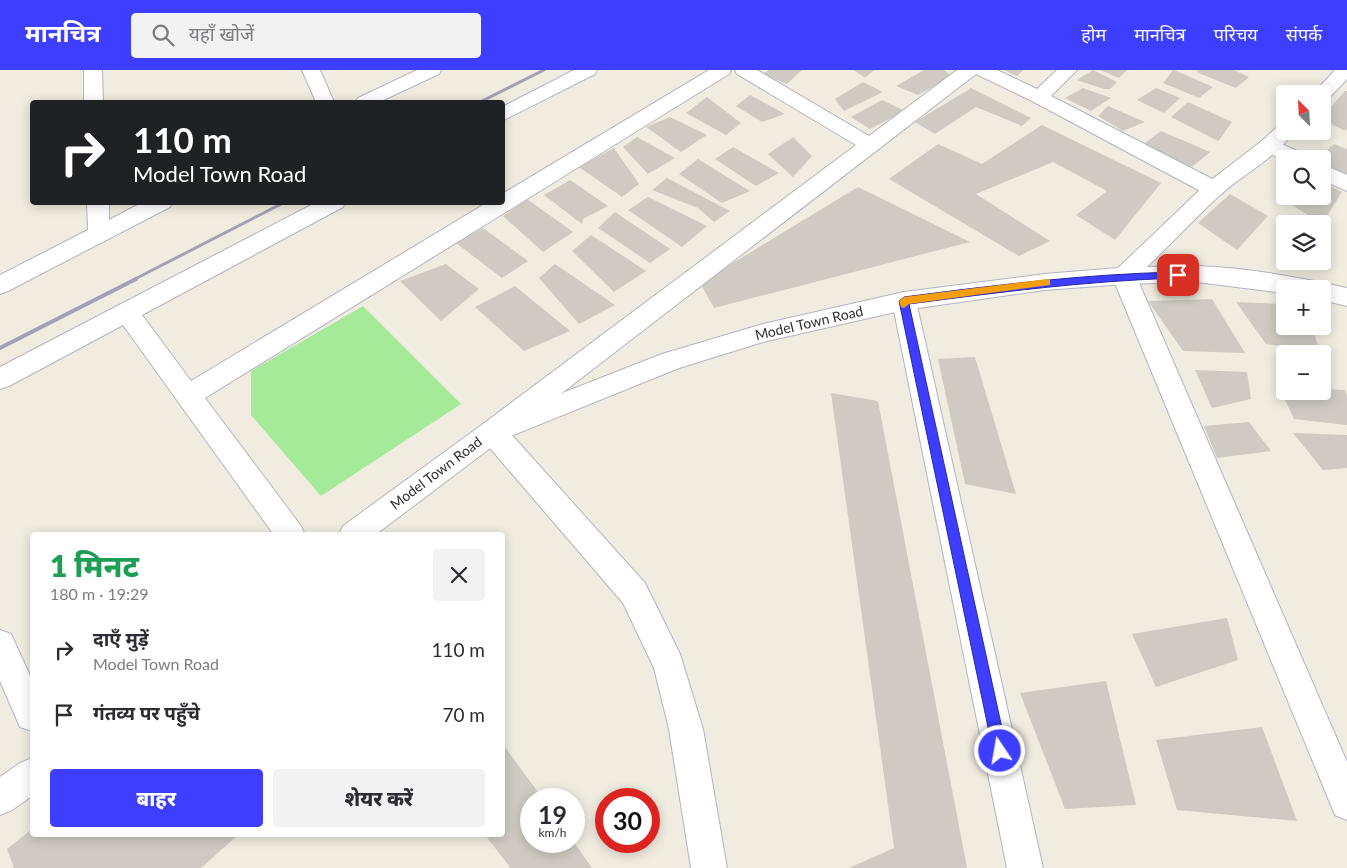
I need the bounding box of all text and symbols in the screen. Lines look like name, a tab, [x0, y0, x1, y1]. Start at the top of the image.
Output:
search box	[131, 13, 481, 58]
text: मानचित्र	[25, 18, 101, 47]
icon: search	[149, 21, 177, 49]
text: यहाँ खोजें	[189, 22, 254, 45]
text: होम	[1081, 23, 1106, 45]
text: मानचित्र	[1134, 23, 1186, 45]
text: परिचय	[1214, 23, 1258, 45]
text: संपर्क	[1286, 23, 1322, 45]
north arrow	[1276, 85, 1331, 140]
map controls	[1276, 85, 1331, 400]
text: 110 m	[133, 118, 232, 160]
icon: right	[50, 120, 115, 185]
button: search	[1276, 150, 1331, 205]
text: Model Town Road	[133, 160, 306, 187]
button: layers	[1276, 215, 1331, 270]
pin	[1157, 254, 1199, 296]
icon: arrive	[1164, 261, 1192, 289]
button: +	[1276, 280, 1331, 335]
street label: Model Town Road	[753, 302, 865, 343]
button: −	[1276, 345, 1331, 400]
street label: Model Town Road	[387, 433, 485, 513]
text: 1 मिनट	[50, 547, 139, 583]
button: close	[433, 549, 485, 601]
text: 180 m · 19:29	[50, 584, 149, 603]
text: दाएँ मुड़ें	[93, 627, 149, 650]
icon: right	[50, 636, 78, 664]
text: 110 m	[431, 638, 485, 661]
text: Model Town Road	[93, 654, 219, 673]
icon: arrive	[50, 701, 78, 729]
text: गंतव्य पर पहुँचे	[93, 701, 200, 724]
text: 70 m	[442, 703, 485, 726]
position arrow	[973, 724, 1025, 776]
button: बाहर	[50, 769, 263, 827]
button: शेयर करें	[273, 769, 485, 827]
speed limit sign: 30	[595, 788, 660, 853]
text: 19	[538, 799, 567, 829]
text: km/h	[538, 825, 567, 840]

